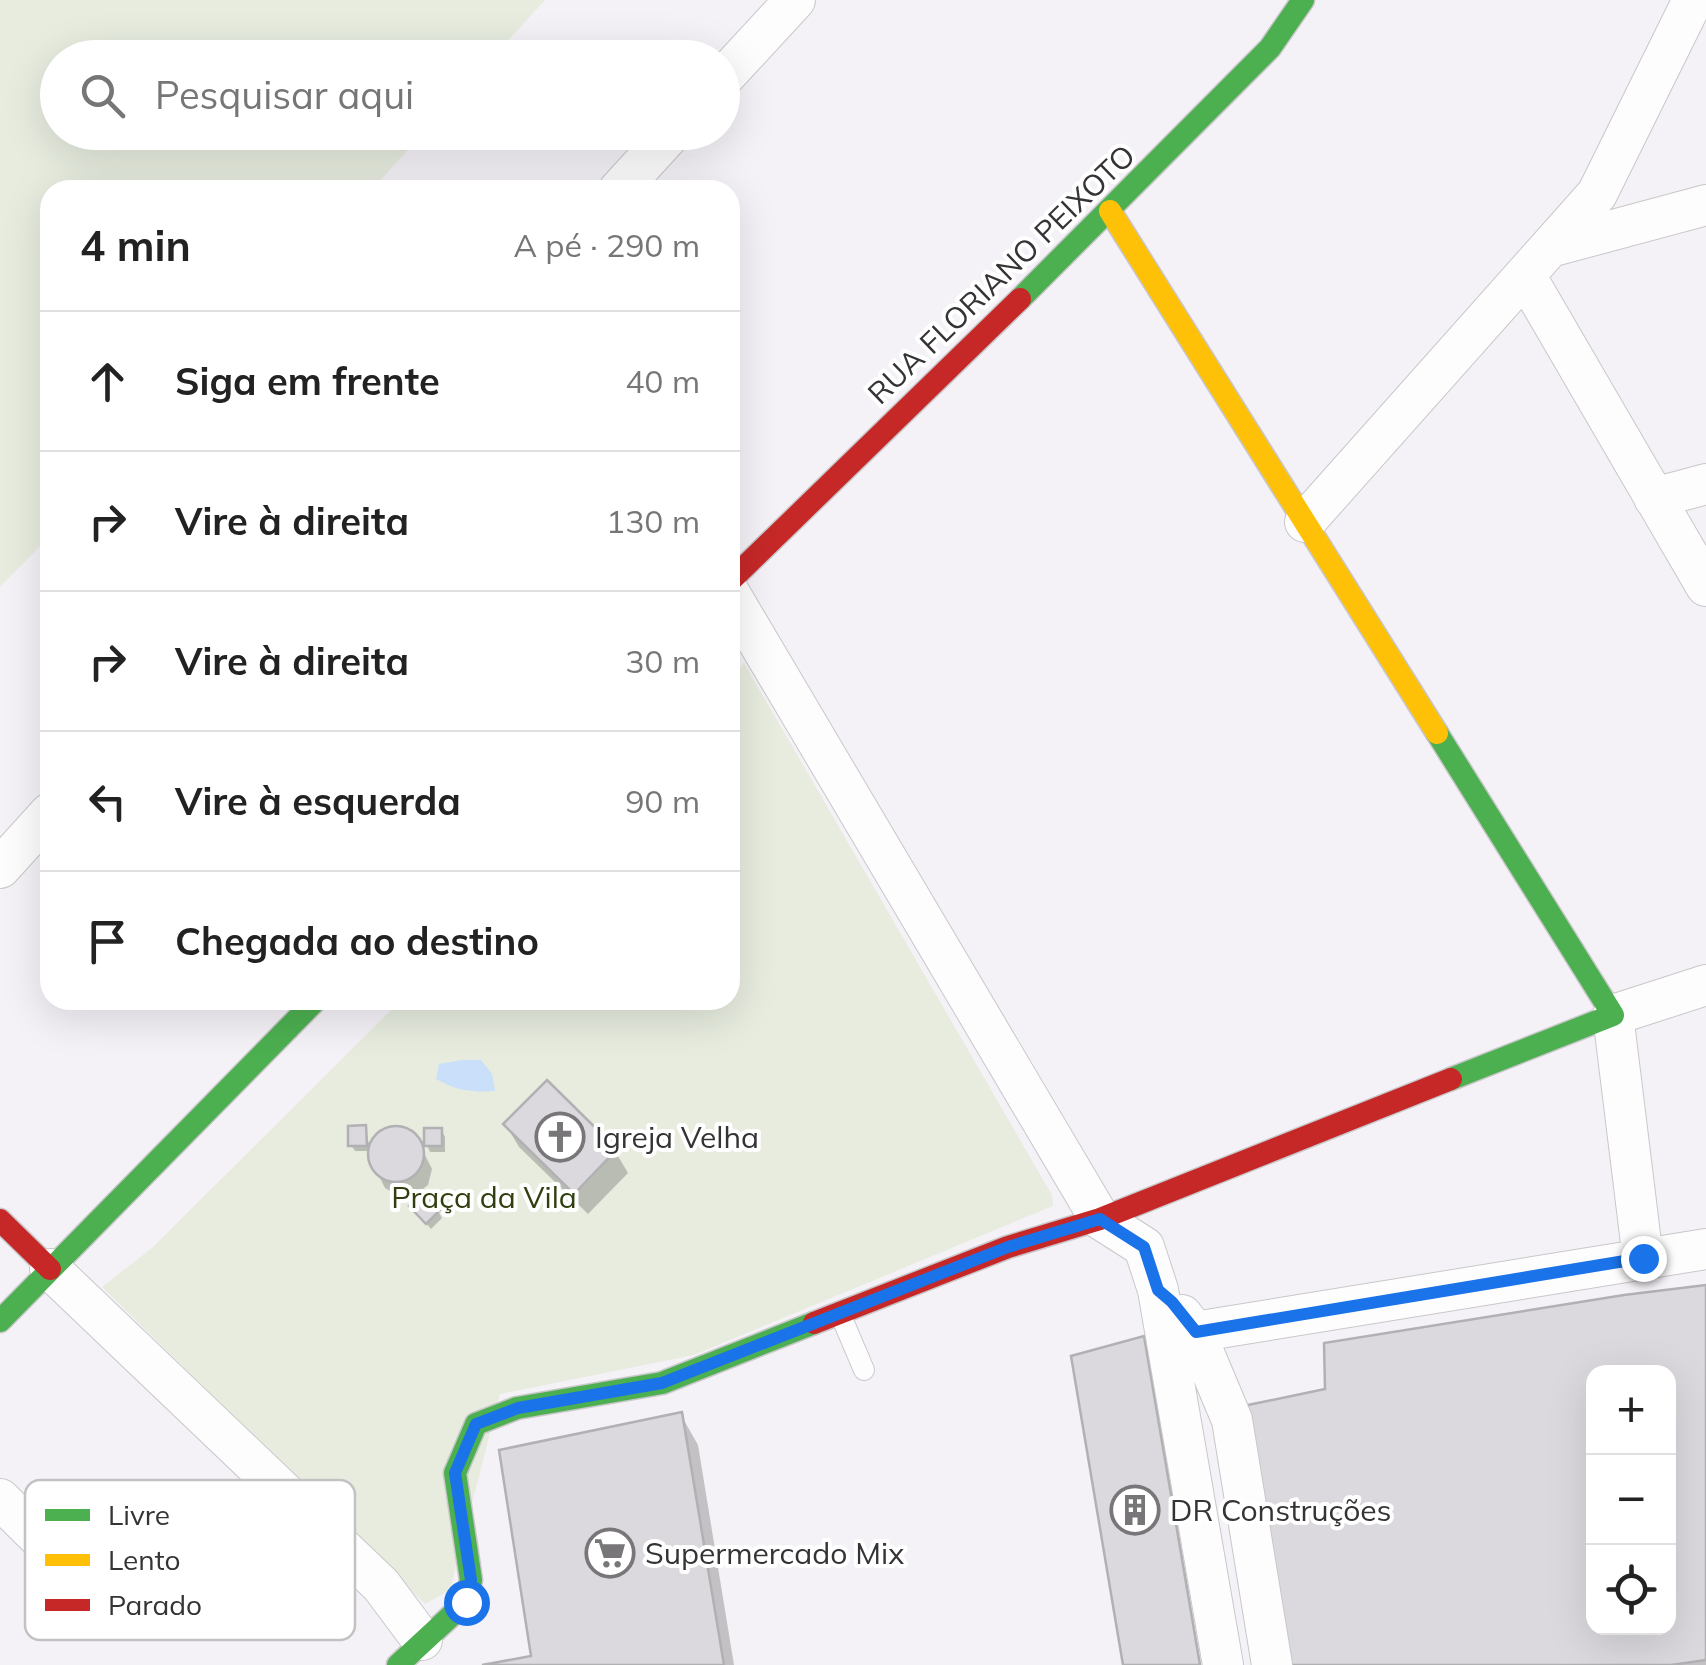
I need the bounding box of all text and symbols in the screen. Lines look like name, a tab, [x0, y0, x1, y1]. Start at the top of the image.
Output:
search box	[40, 40, 740, 150]
icon: search	[75, 68, 130, 123]
text: Pesquisar aqui	[155, 71, 414, 119]
street label: RUA FLORIANO PEIXOTO	[859, 136, 1143, 412]
text: 4 min	[80, 219, 191, 272]
text: A pé · 290 m	[513, 225, 700, 265]
icon: ahead	[80, 354, 135, 409]
text: Siga em frente	[175, 357, 440, 405]
text: 40 m	[625, 361, 700, 401]
icon: right	[80, 494, 135, 549]
text: Vire à direita	[175, 497, 409, 545]
text: 130 m	[606, 501, 700, 541]
icon: right	[80, 634, 135, 689]
text: Vire à direita	[175, 637, 409, 685]
text: 30 m	[625, 641, 700, 681]
icon: left	[80, 774, 135, 829]
text: Vire à esquerda	[175, 777, 461, 825]
text: 90 m	[625, 781, 700, 821]
icon: arrive	[80, 914, 135, 969]
text: Chegada ao destino	[175, 917, 539, 965]
church icon: Igreja Velha	[534, 1111, 586, 1163]
place label: Igreja Velha	[595, 1118, 759, 1156]
park label: Praça da Vila	[391, 1178, 577, 1216]
route end	[1621, 1236, 1667, 1282]
map controls	[1586, 1365, 1676, 1635]
button: +	[1586, 1365, 1676, 1455]
button: −	[1586, 1455, 1676, 1545]
legend	[25, 1480, 355, 1640]
building icon: DR Construções	[1109, 1484, 1161, 1536]
place label: DR Construções	[1170, 1491, 1392, 1529]
text: Livre	[108, 1497, 170, 1532]
supermarket icon: Supermercado Mix	[584, 1527, 636, 1579]
place label: Supermercado Mix	[645, 1534, 904, 1572]
text: Lento	[108, 1542, 180, 1577]
button: locate	[1586, 1545, 1676, 1635]
route start	[444, 1580, 490, 1626]
text: Parado	[108, 1587, 202, 1622]

